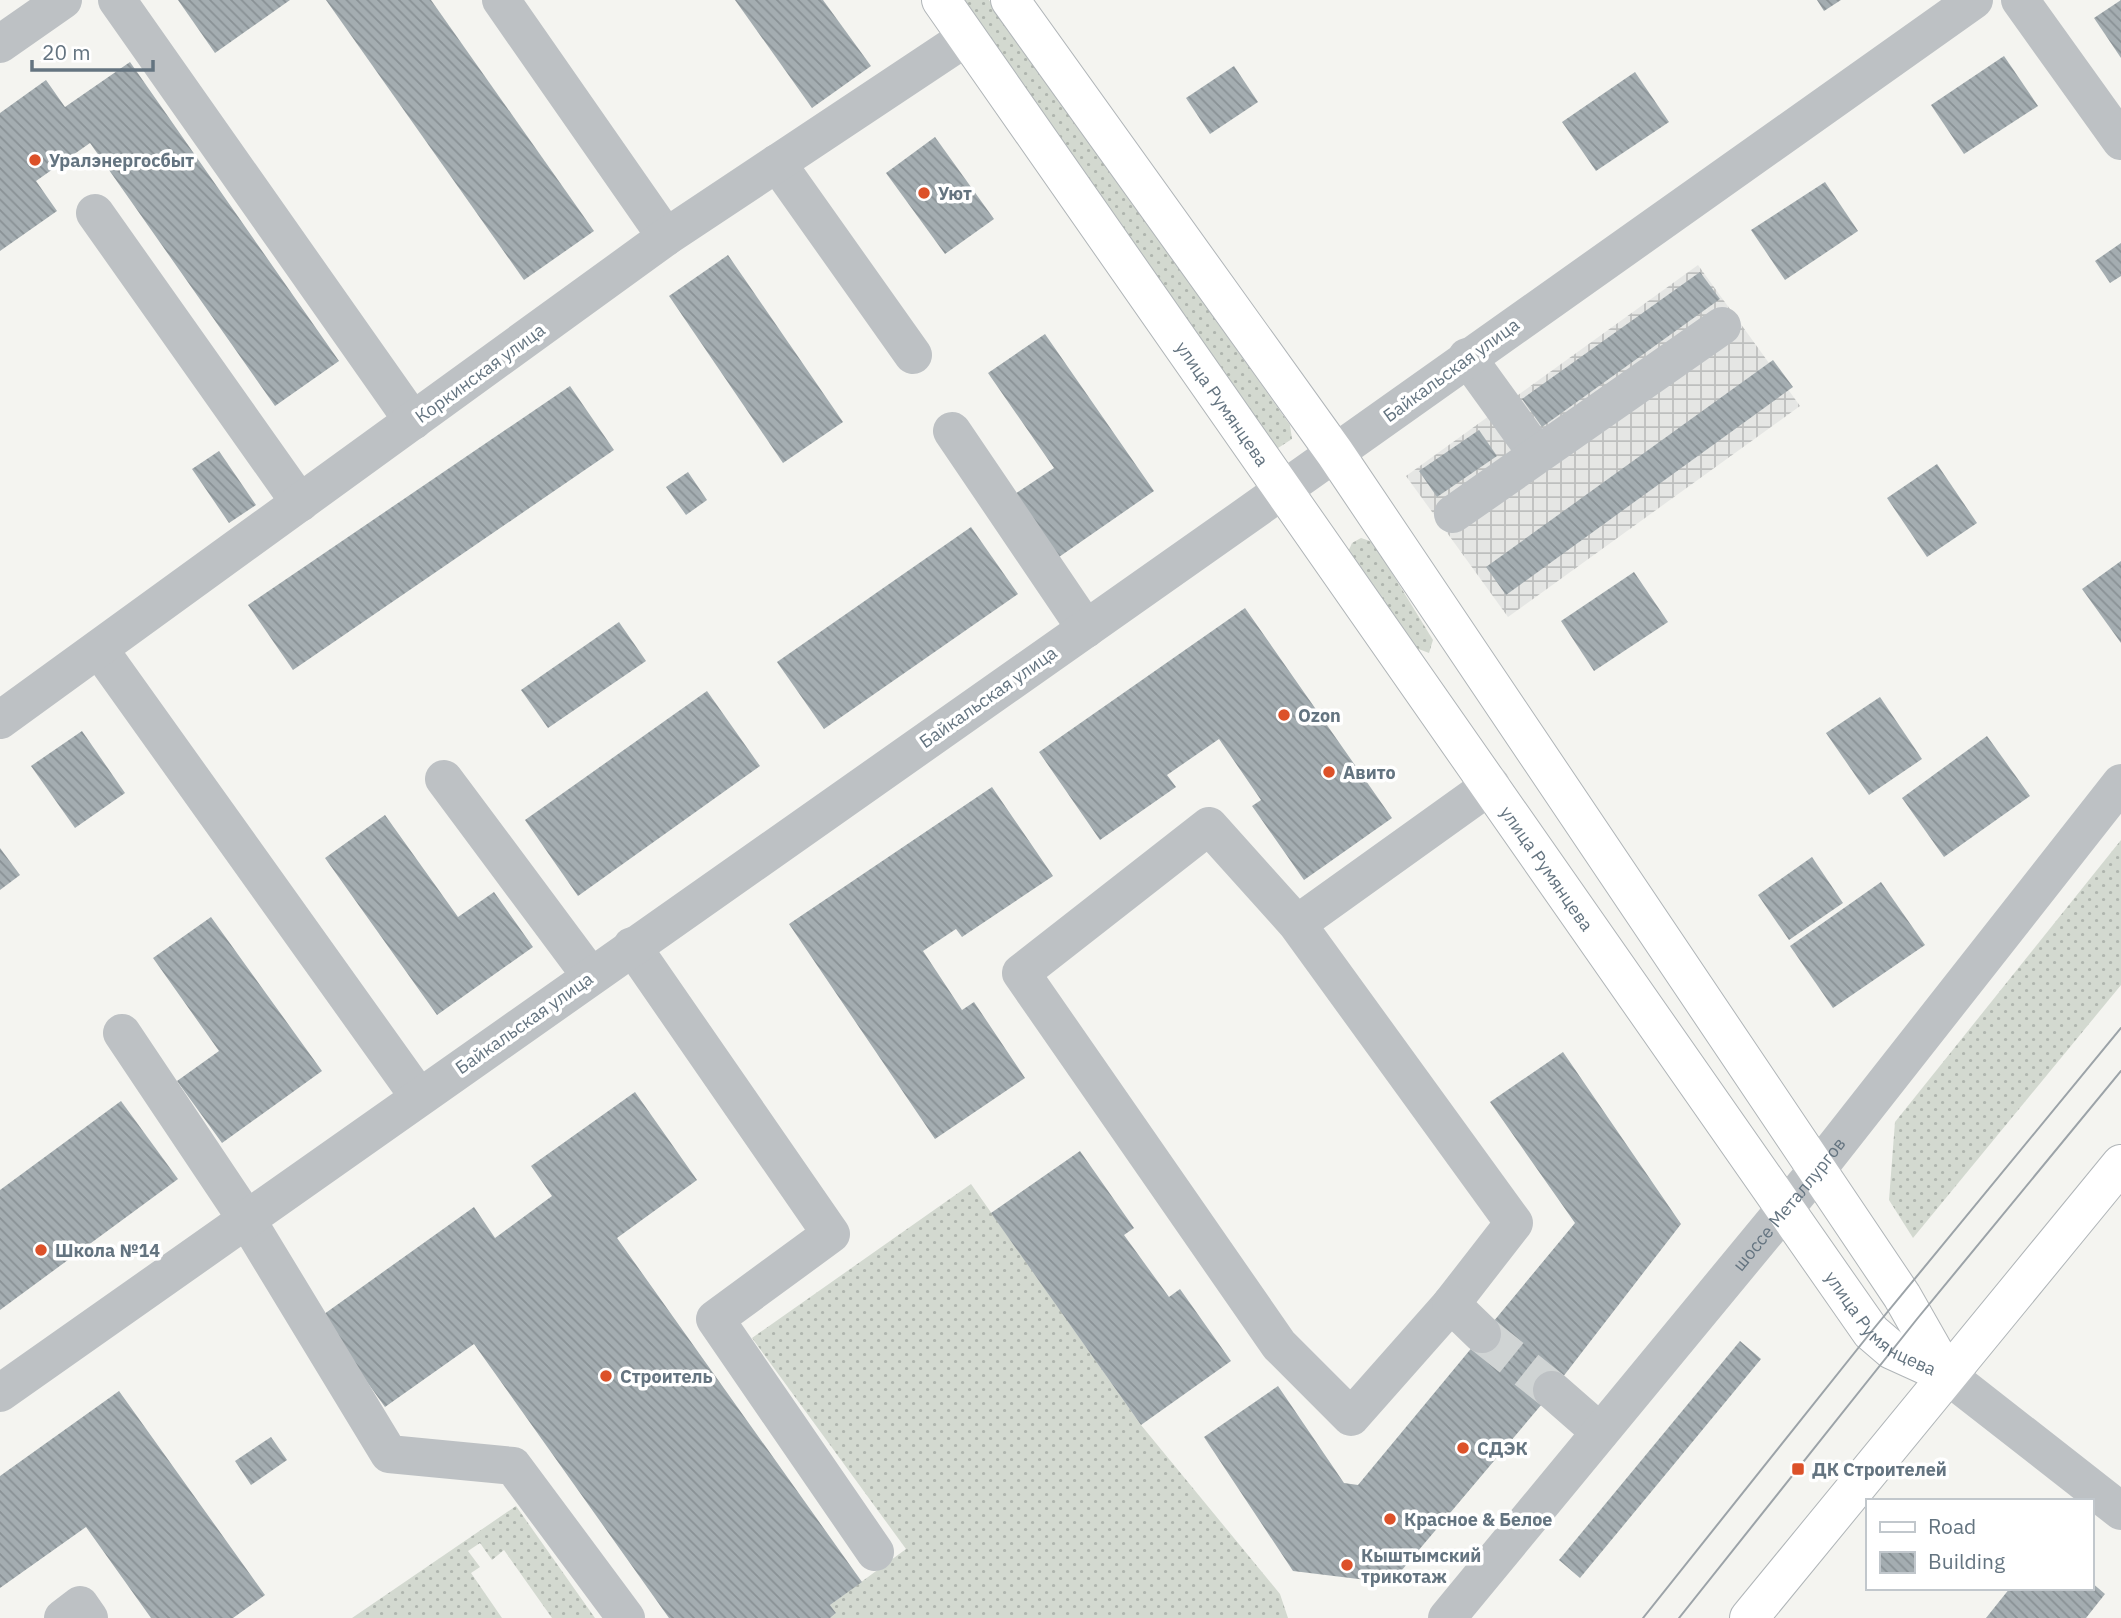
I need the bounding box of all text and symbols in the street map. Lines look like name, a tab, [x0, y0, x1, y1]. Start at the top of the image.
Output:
scale bar	[32, 28, 152, 72]
text: 20 m	[42, 38, 91, 66]
place label: Уралэнергосбыт	[49, 149, 194, 172]
marker: Уралэнергосбыт	[27, 152, 43, 168]
place label: Уют	[938, 182, 972, 205]
marker: Уют	[916, 185, 932, 201]
street label: Байкальская улица	[1378, 313, 1524, 427]
street label: Коркинская улица	[410, 318, 550, 428]
street label: улица Румянцева	[1171, 336, 1274, 471]
street label: Байкальская улица	[915, 641, 1062, 753]
place label: Ozon	[1298, 704, 1341, 727]
marker: Ozon	[1276, 707, 1292, 723]
place label: Авито	[1343, 761, 1396, 784]
marker: Авито	[1321, 764, 1337, 780]
street label: улица Румянцева	[1496, 801, 1599, 936]
street label: Байкальская улица	[451, 967, 598, 1079]
street label: шоссе Металлургов	[1727, 1132, 1850, 1275]
place label: Школа №14	[55, 1239, 160, 1262]
marker: Школа №14	[33, 1242, 49, 1258]
street label: улица Румянцева	[1820, 1266, 1940, 1380]
place label: Строитель	[620, 1365, 713, 1388]
marker: Строитель	[598, 1368, 614, 1384]
place label: СДЭК	[1477, 1437, 1528, 1460]
marker: СДЭК	[1455, 1440, 1471, 1456]
place label: ДК Строителей	[1812, 1458, 1947, 1481]
marker: ДК Строителей	[1790, 1461, 1806, 1477]
legend	[1866, 1499, 2093, 1590]
place label: Красное & Белое	[1404, 1508, 1552, 1531]
marker: Красное & Белое	[1382, 1511, 1398, 1527]
text: Road	[1928, 1512, 1976, 1540]
place label: Кыштымский трикотаж	[1361, 1544, 1481, 1588]
text: Building	[1928, 1547, 2005, 1575]
marker: Кыштымский трикотаж	[1339, 1557, 1355, 1573]

